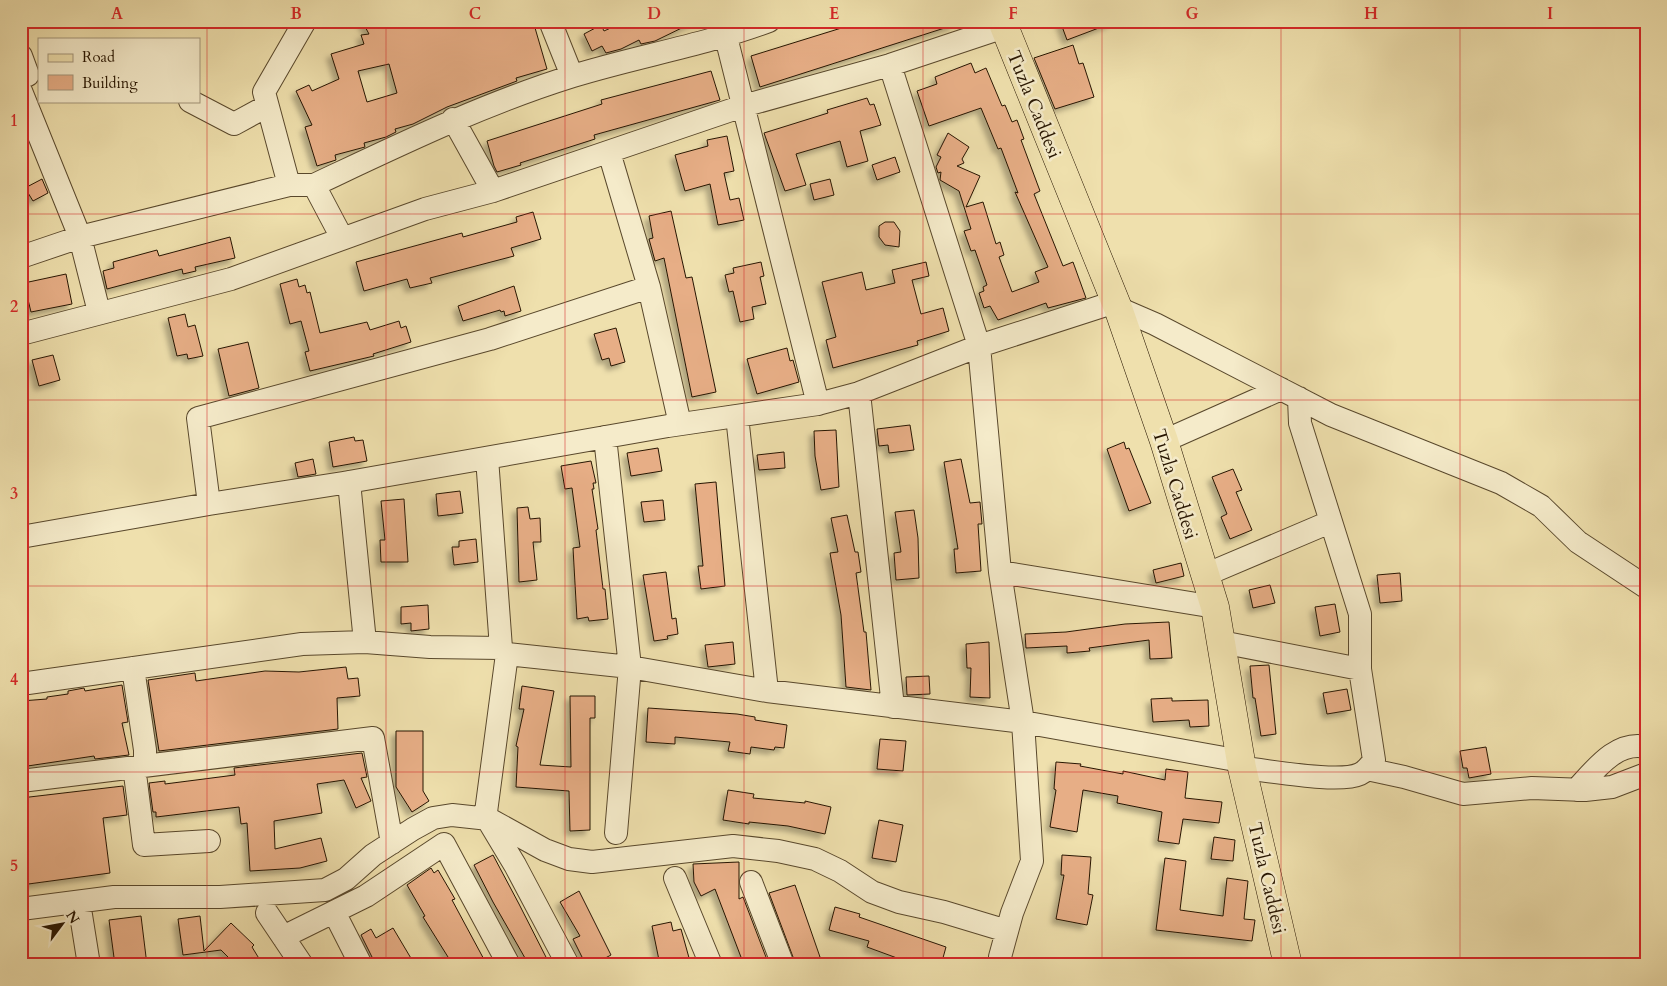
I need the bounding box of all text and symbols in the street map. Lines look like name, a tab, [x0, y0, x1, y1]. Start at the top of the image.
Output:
text: A	[111, 3, 123, 25]
text: B	[290, 3, 302, 25]
text: C	[469, 3, 481, 25]
text: D	[647, 3, 661, 25]
text: E	[829, 3, 839, 25]
text: F	[1008, 3, 1018, 25]
text: G	[1185, 3, 1199, 25]
text: H	[1364, 3, 1378, 25]
text: I	[1547, 3, 1553, 25]
legend	[38, 38, 200, 102]
text: Road	[82, 47, 115, 67]
street label: Tuzla Caddesi	[1001, 47, 1068, 162]
text: Building	[82, 73, 138, 93]
text: 1	[10, 110, 18, 132]
text: 2	[10, 296, 18, 318]
street label: Tuzla Caddesi	[1146, 426, 1204, 543]
text: 3	[10, 483, 18, 505]
text: 4	[10, 669, 18, 691]
street label: Tuzla Caddesi	[1242, 820, 1293, 937]
text: 5	[10, 855, 18, 877]
north arrow	[38, 898, 88, 948]
text: N	[61, 907, 84, 928]

